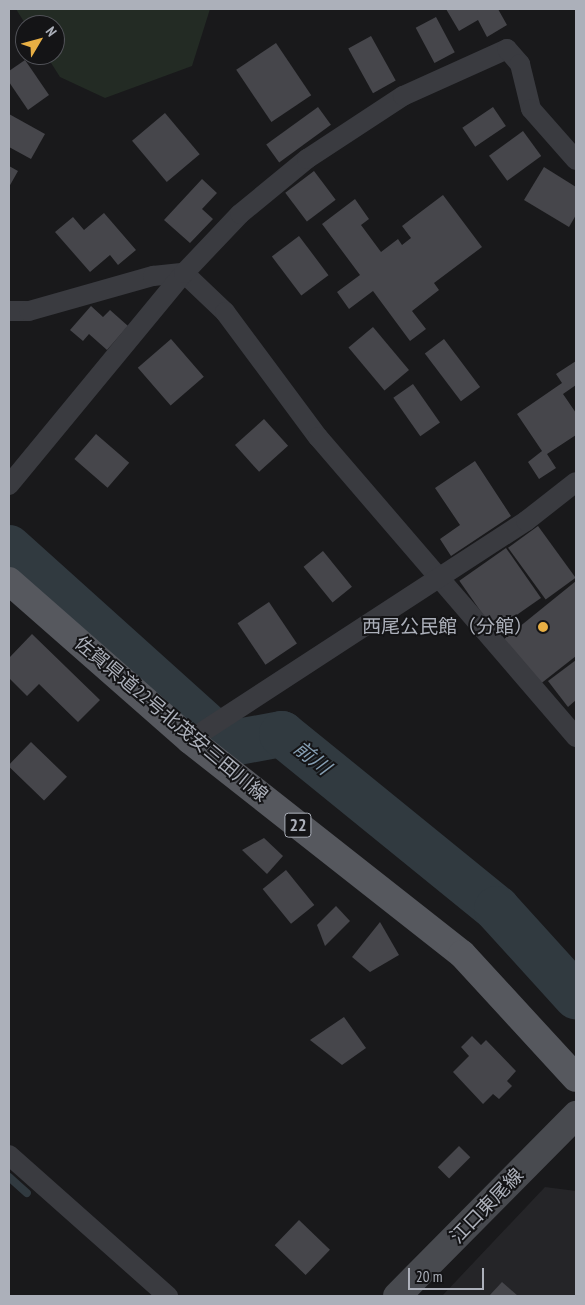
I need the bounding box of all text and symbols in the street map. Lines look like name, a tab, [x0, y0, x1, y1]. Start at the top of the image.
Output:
north arrow	[15, 15, 65, 65]
text: N	[42, 23, 61, 40]
place label: 西尾公民館（分館）	[362, 616, 533, 638]
marker: 西尾公民館（分館）	[537, 621, 549, 633]
street label: 佐賀県道22号北茂安三田川線	[70, 631, 272, 807]
water label: 前川	[289, 736, 335, 780]
road number: 22	[284, 810, 312, 840]
street label: 江口東尾線	[446, 1164, 528, 1248]
scale bar	[410, 1258, 486, 1290]
text: 20 m	[416, 1267, 442, 1286]

